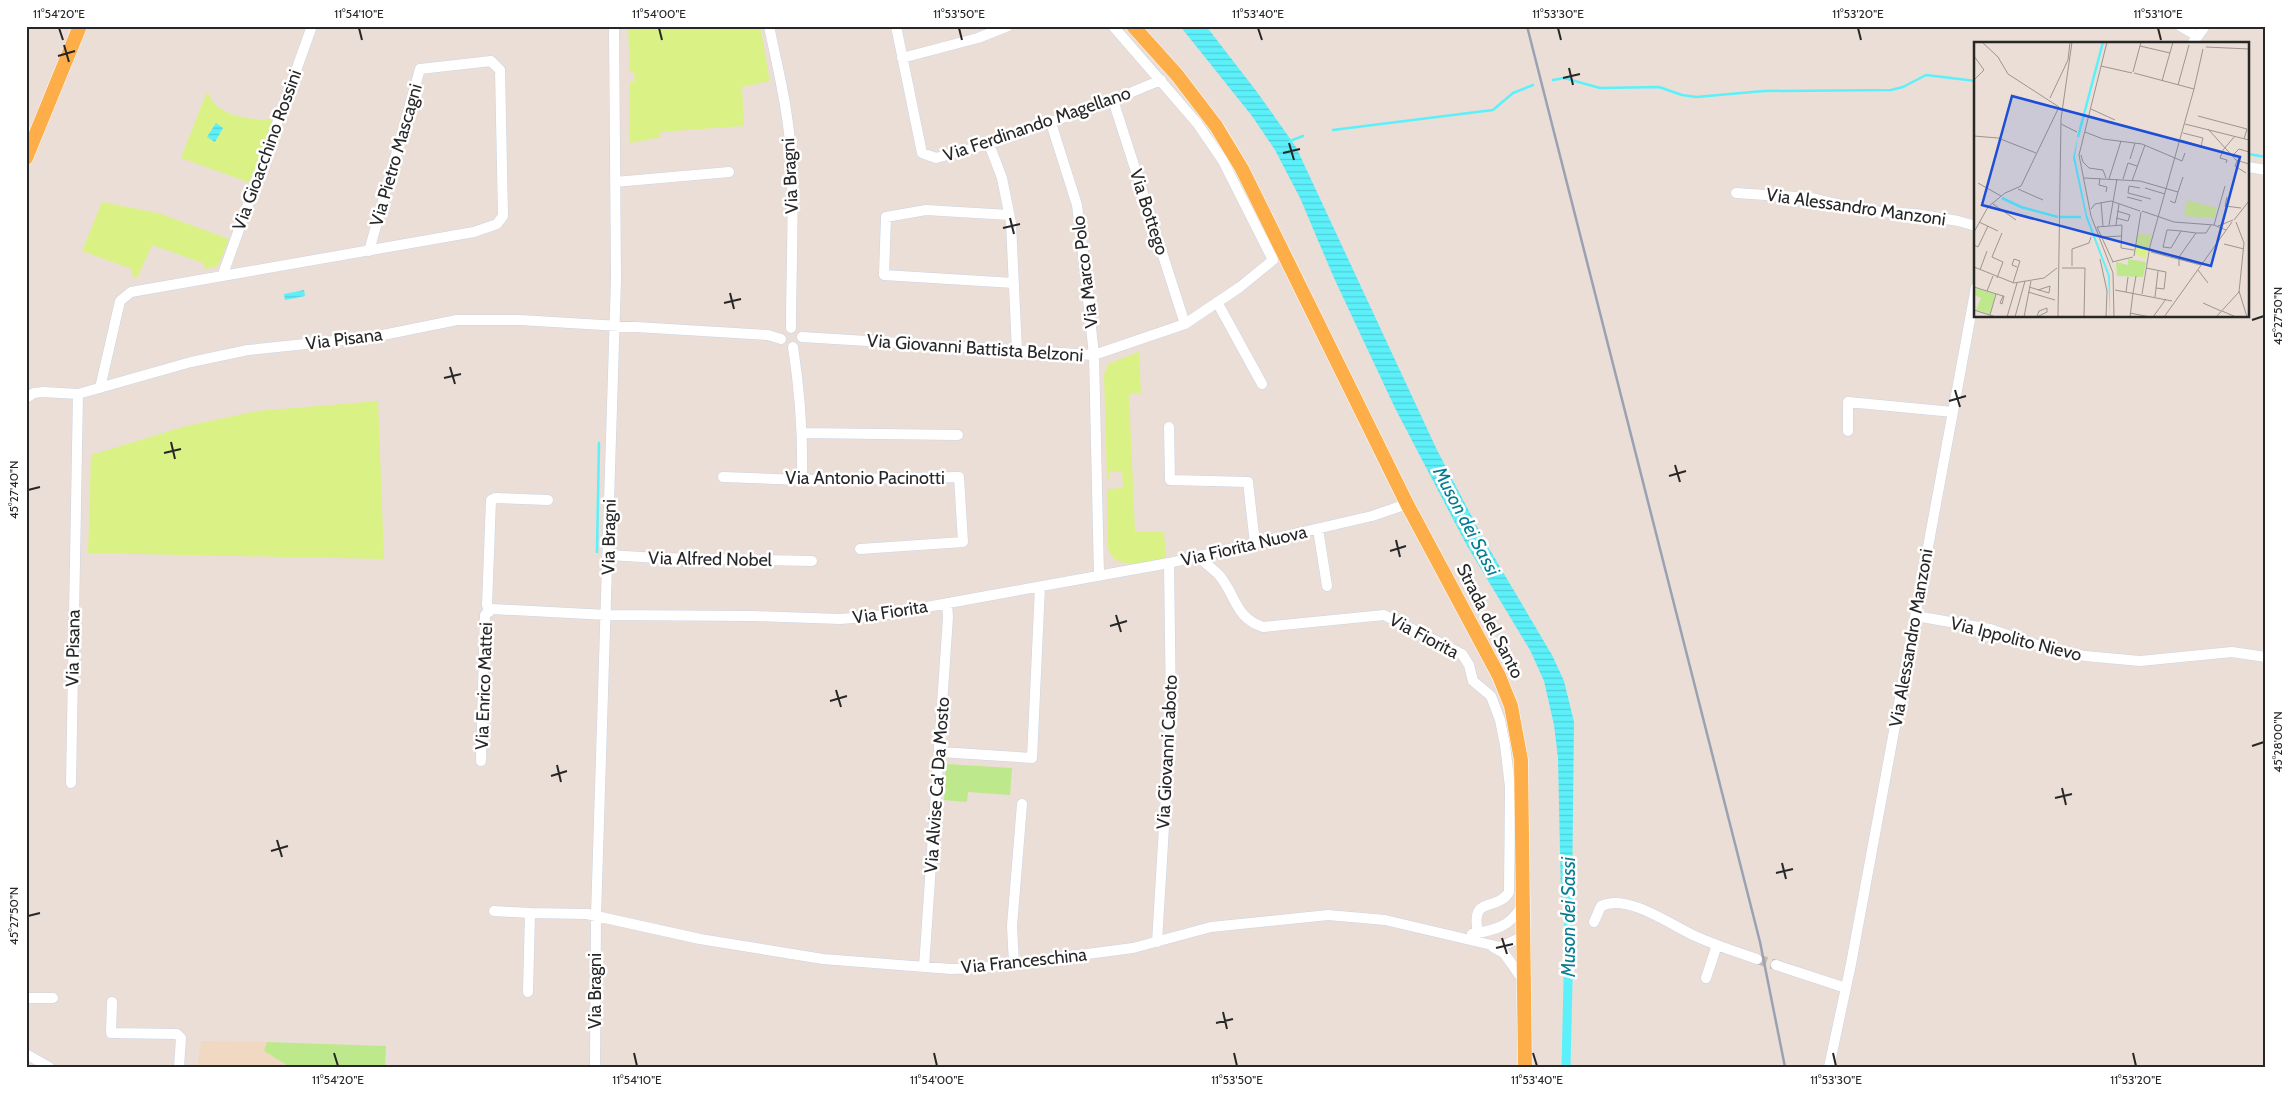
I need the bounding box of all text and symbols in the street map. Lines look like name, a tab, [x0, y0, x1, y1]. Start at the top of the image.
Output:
text: 11°54'20"E	[33, 6, 85, 21]
text: 11°54'10"E	[334, 6, 384, 21]
text: 11°54'00"E	[632, 6, 686, 21]
text: 11°53'50"E	[933, 6, 985, 21]
text: 11°53'40"E	[1232, 6, 1284, 21]
text: 11°53'30"E	[1532, 6, 1584, 21]
text: 11°53'20"E	[1832, 6, 1884, 21]
text: 11°53'10"E	[2133, 6, 2183, 21]
inset map	[1974, 42, 2250, 318]
street label: Via Gioacchino Rossini	[228, 67, 306, 233]
street label: Via Pietro Mascagni	[365, 81, 427, 229]
street label: Via Ferdinando Magellano	[941, 82, 1134, 166]
street label: Via Bragni	[777, 137, 803, 215]
street label: Via Bottego	[1125, 166, 1173, 258]
street label: Via Alessandro Manzoni	[1765, 184, 1947, 230]
street label: Via Marco Polo	[1067, 215, 1103, 329]
text: 45°27'50"N	[2270, 287, 2285, 345]
street label: Via Pisana	[304, 323, 384, 355]
street label: Via Giovanni Battista Belzoni	[866, 329, 1084, 367]
text: 45°27'40"N	[6, 461, 21, 519]
water label: Muson dei Sassi	[1428, 462, 1505, 580]
street label: Via Antonio Pacinotti	[785, 467, 945, 489]
street label: Via Bragni	[597, 499, 621, 575]
street label: Via Fiorita Nuova	[1179, 521, 1309, 571]
street label: Via Alfred Nobel	[648, 547, 773, 571]
street label: Via Alessandro Manzoni	[1884, 547, 1938, 729]
street label: Strada del Santo	[1452, 560, 1528, 682]
street label: Via Fiorita	[851, 595, 929, 629]
street label: Via Pisana	[61, 609, 85, 687]
street label: Via Fiorita	[1386, 609, 1463, 664]
street label: Via Ippolito Nievo	[1948, 612, 2084, 666]
street label: Via Enrico Mattei	[471, 622, 497, 750]
street label: Via Giovanni Caboto	[1152, 674, 1182, 830]
street label: Via Alvise Ca' Da Mosto	[920, 696, 954, 874]
text: 45°28'00"N	[2270, 711, 2285, 773]
water label: Muson dei Sassi	[1557, 856, 1580, 978]
text: 45°27'50"N	[6, 887, 21, 945]
street label: Via Franceschina	[960, 943, 1088, 979]
street label: Via Bragni	[584, 953, 606, 1029]
text: 11°54'20"E	[312, 1072, 364, 1087]
text: 11°54'10"E	[612, 1072, 662, 1087]
text: 11°54'00"E	[910, 1072, 964, 1087]
text: 11°53'50"E	[1211, 1072, 1263, 1087]
text: 11°53'40"E	[1511, 1072, 1563, 1087]
text: 11°53'30"E	[1810, 1072, 1862, 1087]
text: 11°53'20"E	[2110, 1072, 2162, 1087]

